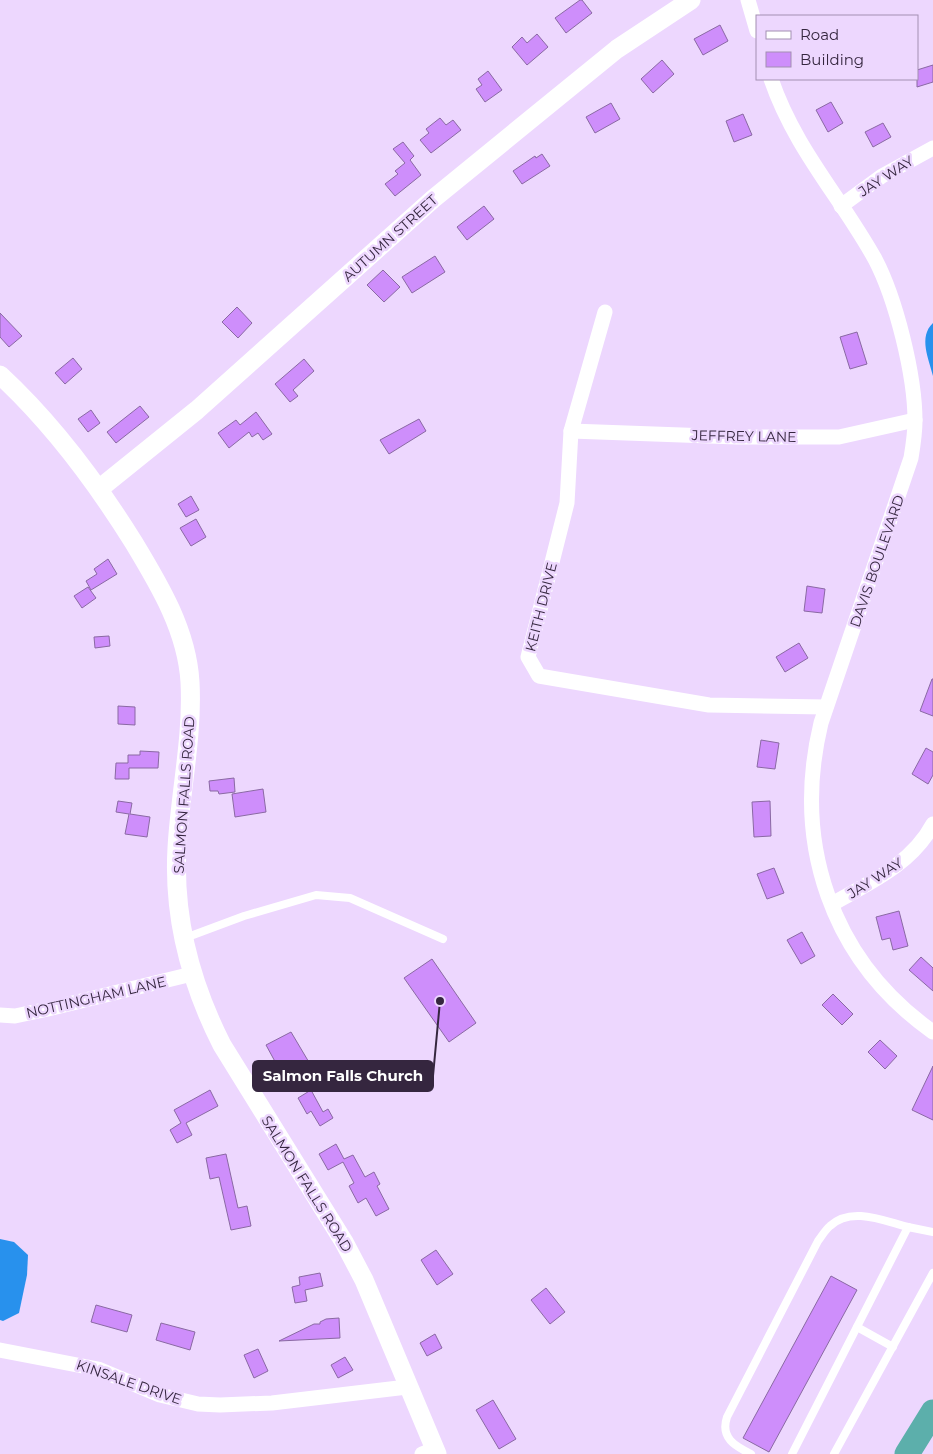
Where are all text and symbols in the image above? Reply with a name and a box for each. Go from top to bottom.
legend [756,15,918,80]
text: Road [800,25,839,44]
text: Building [800,50,864,69]
street label: JAY WAY [854,151,917,201]
street label: AUTUMN STREET [339,191,441,285]
street label: JEFFREY LANE [690,426,797,446]
street label: DAVIS BOULEVARD [846,492,908,630]
street label: KEITH DRIVE [521,561,561,653]
street label: SALMON FALLS ROAD [170,716,198,874]
street label: JAY WAY [843,853,906,903]
street label: NOTTINGHAM LANE [24,972,168,1022]
callout: Salmon Falls Church [253,1061,433,1091]
text: Salmon Falls Church [263,1066,423,1085]
street label: SALMON FALLS ROAD [258,1112,356,1256]
street label: KINSALE DRIVE [74,1356,184,1408]

